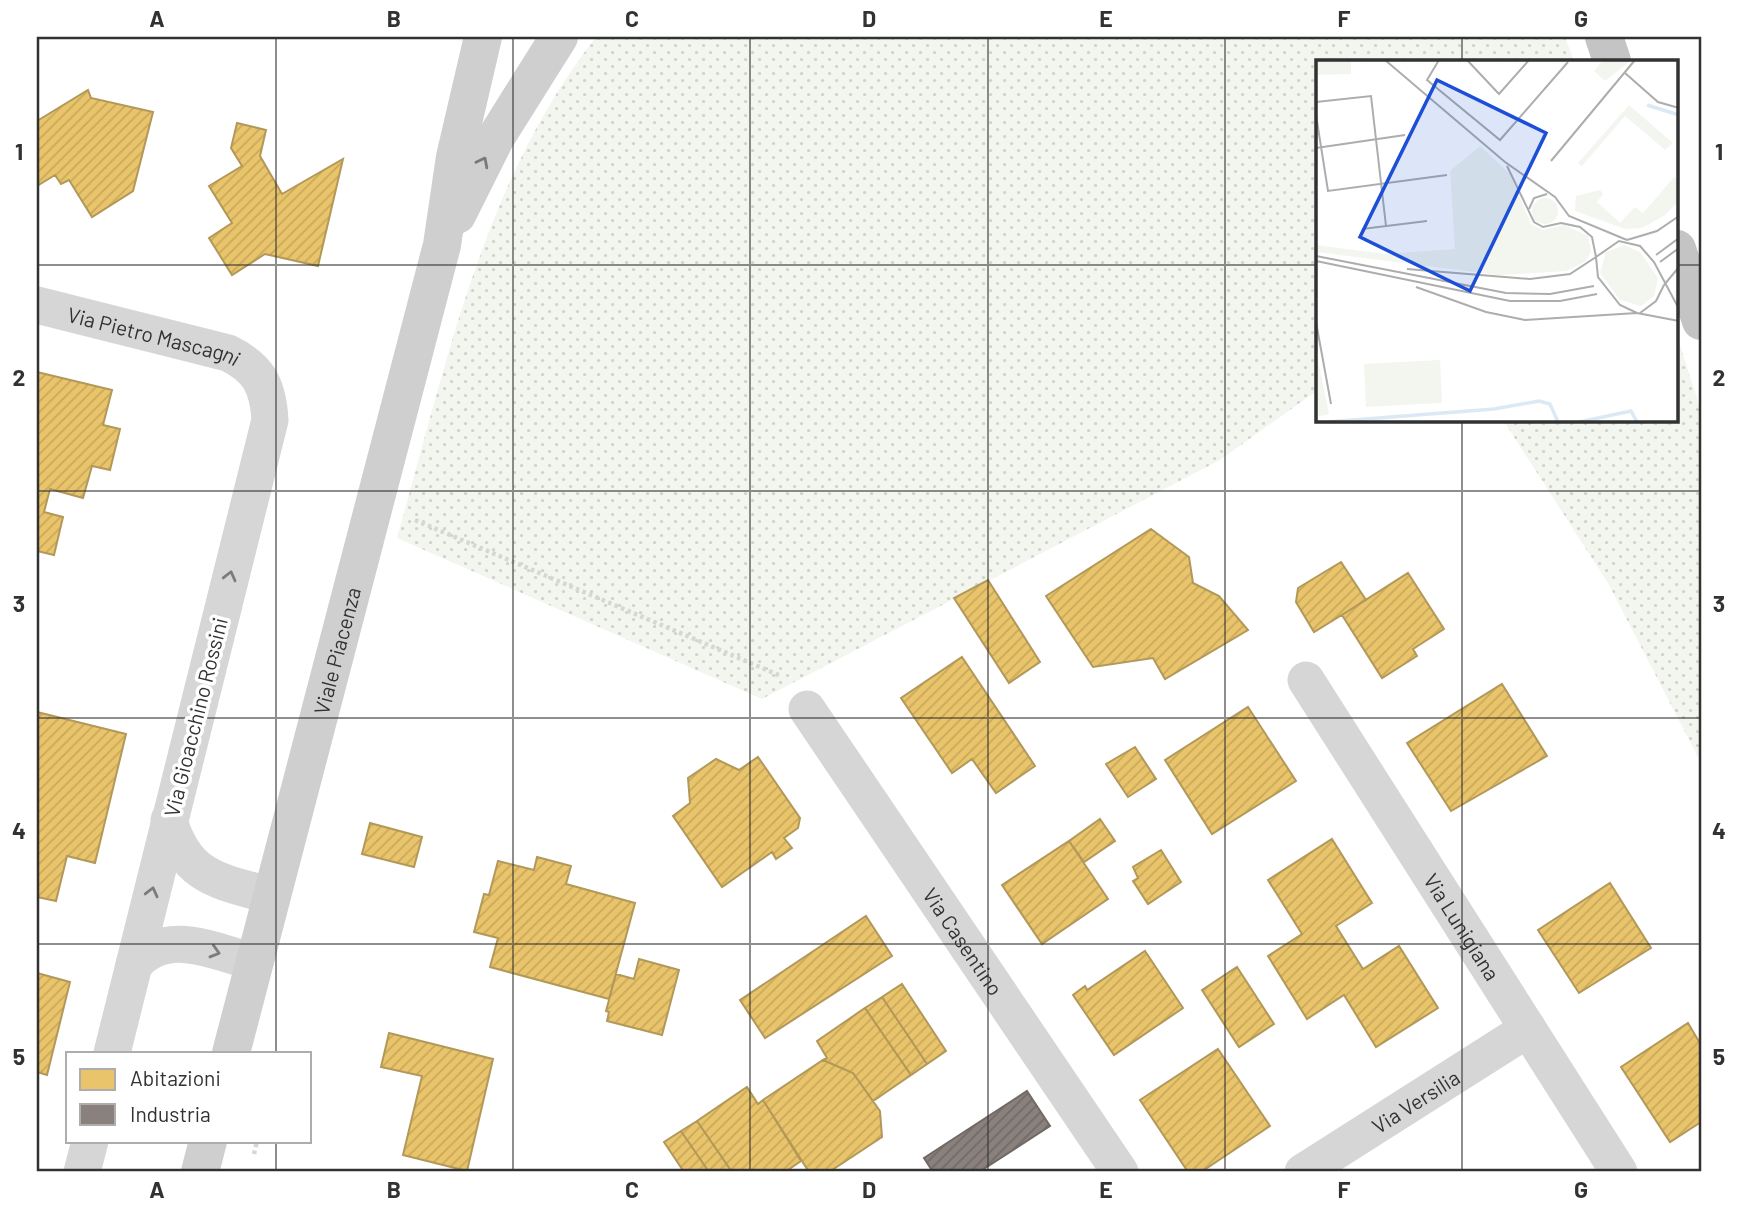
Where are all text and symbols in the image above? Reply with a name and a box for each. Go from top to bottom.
text: A [149,4,165,32]
text: B [387,4,401,32]
text: C [625,4,639,32]
text: D [862,4,876,32]
text: E [1099,4,1113,32]
text: F [1338,4,1351,32]
text: G [1574,4,1588,32]
inset map [1316,60,1678,422]
text: 1 [15,137,23,165]
text: 1 [1715,137,1723,165]
one-way arrow [475,157,489,169]
street label: Via Pietro Mascagni [65,301,246,370]
text: 2 [13,363,25,391]
text: 2 [1713,363,1725,391]
one-way arrow [222,570,236,582]
street label: Viale Piacenza [307,584,365,717]
text: 3 [13,589,25,617]
text: 3 [1713,589,1725,617]
street label: Via Gioacchino Rossini [158,615,232,819]
text: 4 [12,816,26,844]
text: 4 [1712,816,1726,844]
street label: Via Lunigiana [1419,868,1506,985]
street label: Via Casentino [919,882,1009,999]
one-way arrow [144,886,158,898]
one-way arrow [209,943,221,958]
text: 5 [13,1042,25,1070]
text: 5 [1713,1042,1725,1070]
legend [66,1052,312,1142]
street label: Via Versilia [1367,1064,1464,1138]
text: Abitazioni [130,1065,221,1090]
text: Industria [130,1101,211,1126]
text: A [149,1175,165,1203]
text: B [387,1175,401,1203]
text: C [625,1175,639,1203]
text: D [862,1175,876,1203]
text: E [1099,1175,1113,1203]
text: F [1338,1175,1351,1203]
text: G [1574,1175,1588,1203]

